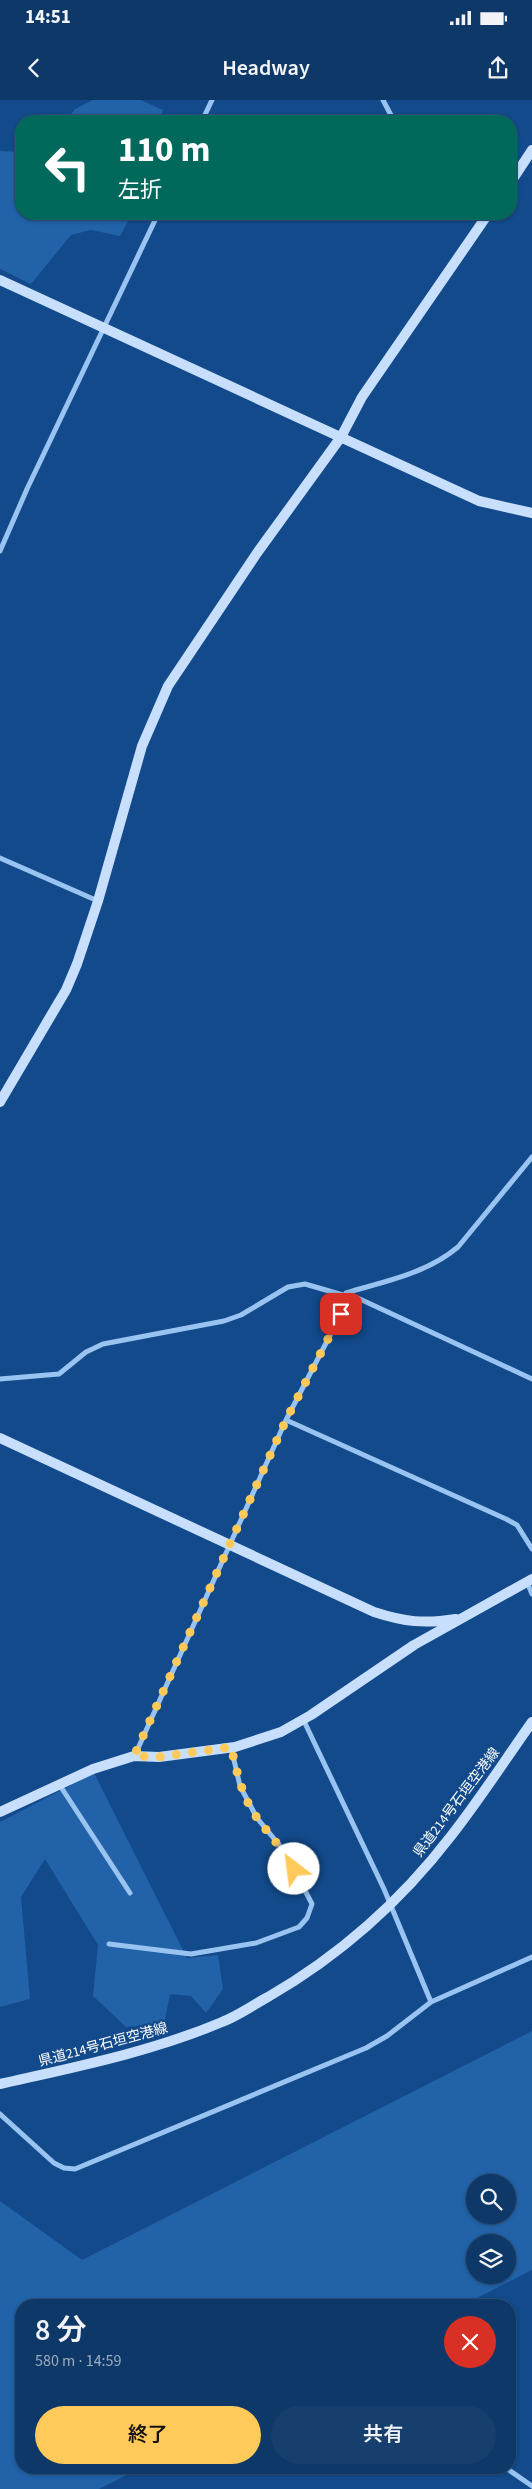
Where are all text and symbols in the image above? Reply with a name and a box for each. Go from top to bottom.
text: 14:51 [25,4,71,31]
text: Headway [222,52,310,84]
icon: back [20,54,48,82]
icon: share [484,54,512,82]
text: 110 m [118,125,210,175]
icon: left [35,135,100,200]
text: 左折 [118,174,162,206]
pin [320,1293,362,1335]
icon: arrive [327,1300,355,1328]
street label: 県道214号石垣空港線 [409,1744,505,1862]
position arrow [267,1842,319,1894]
street label: 県道214号石垣空港線 [36,2018,170,2072]
map controls [466,2174,516,2284]
button: search [466,2174,516,2224]
button: layers [466,2234,516,2284]
text: 8 分 [35,2309,86,2352]
button: close [444,2316,496,2368]
text: 580 m · 14:59 [35,2350,122,2372]
button: 終了 [35,2406,261,2464]
button: 共有 [271,2406,496,2464]

